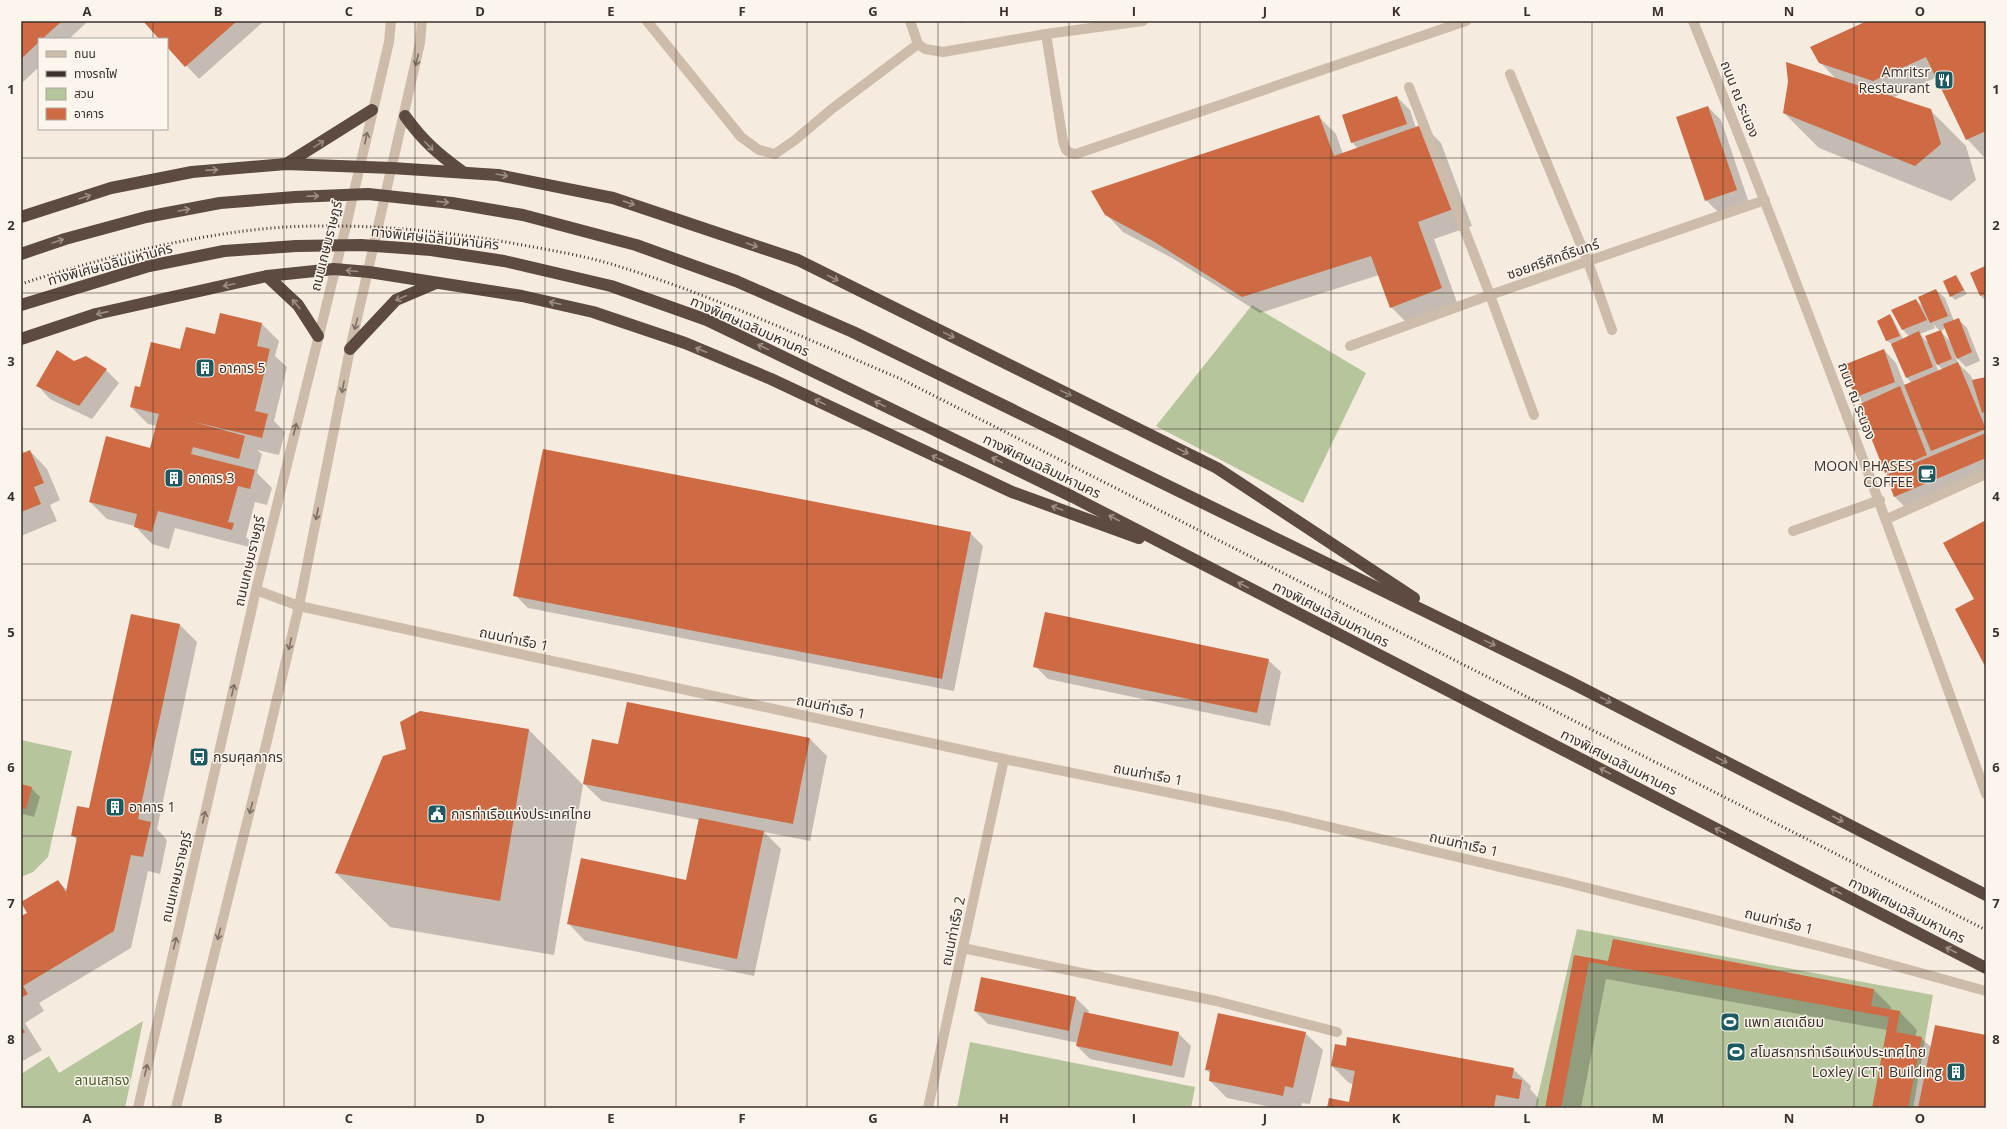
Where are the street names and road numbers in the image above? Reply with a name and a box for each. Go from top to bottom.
street label: ถนน ณ ระนอง [1716,58,1764,140]
street label: ถนนเกษมราษฎร์ [305,198,346,293]
street label: ทางพิเศษเฉลิมมหานคร [370,221,500,254]
street label: ซอยศรีศักดิ์รินทร์ [1504,234,1602,283]
street label: ทางพิเศษเฉลิมมหานคร [45,238,175,289]
street label: ทางพิเศษเฉลิมมหานคร [688,291,813,360]
street label: ถนน ณ ระนอง [1834,359,1881,442]
street label: ทางพิเศษเฉลิมมหานคร [980,429,1104,502]
street label: ถนนเกษมราษฎร์ [229,513,268,608]
street label: ทางพิเศษเฉลิมมหานคร [1270,576,1393,651]
street label: ถนนท่าเรือ 1 [478,622,550,655]
street label: ถนนท่าเรือ 1 [795,690,867,723]
street label: ทางพิเศษเฉลิมมหานคร [1558,724,1681,799]
street label: ถนนท่าเรือ 1 [1112,757,1184,790]
street label: ถนนท่าเรือ 1 [1428,826,1501,861]
street label: ถนนเกษมราษฎร์ [156,829,195,924]
street label: ทางพิเศษเฉลิมมหานคร [1846,872,1969,947]
street label: ถนนท่าเรือ 2 [936,895,969,967]
street label: ถนนท่าเรือ 1 [1743,903,1816,938]

